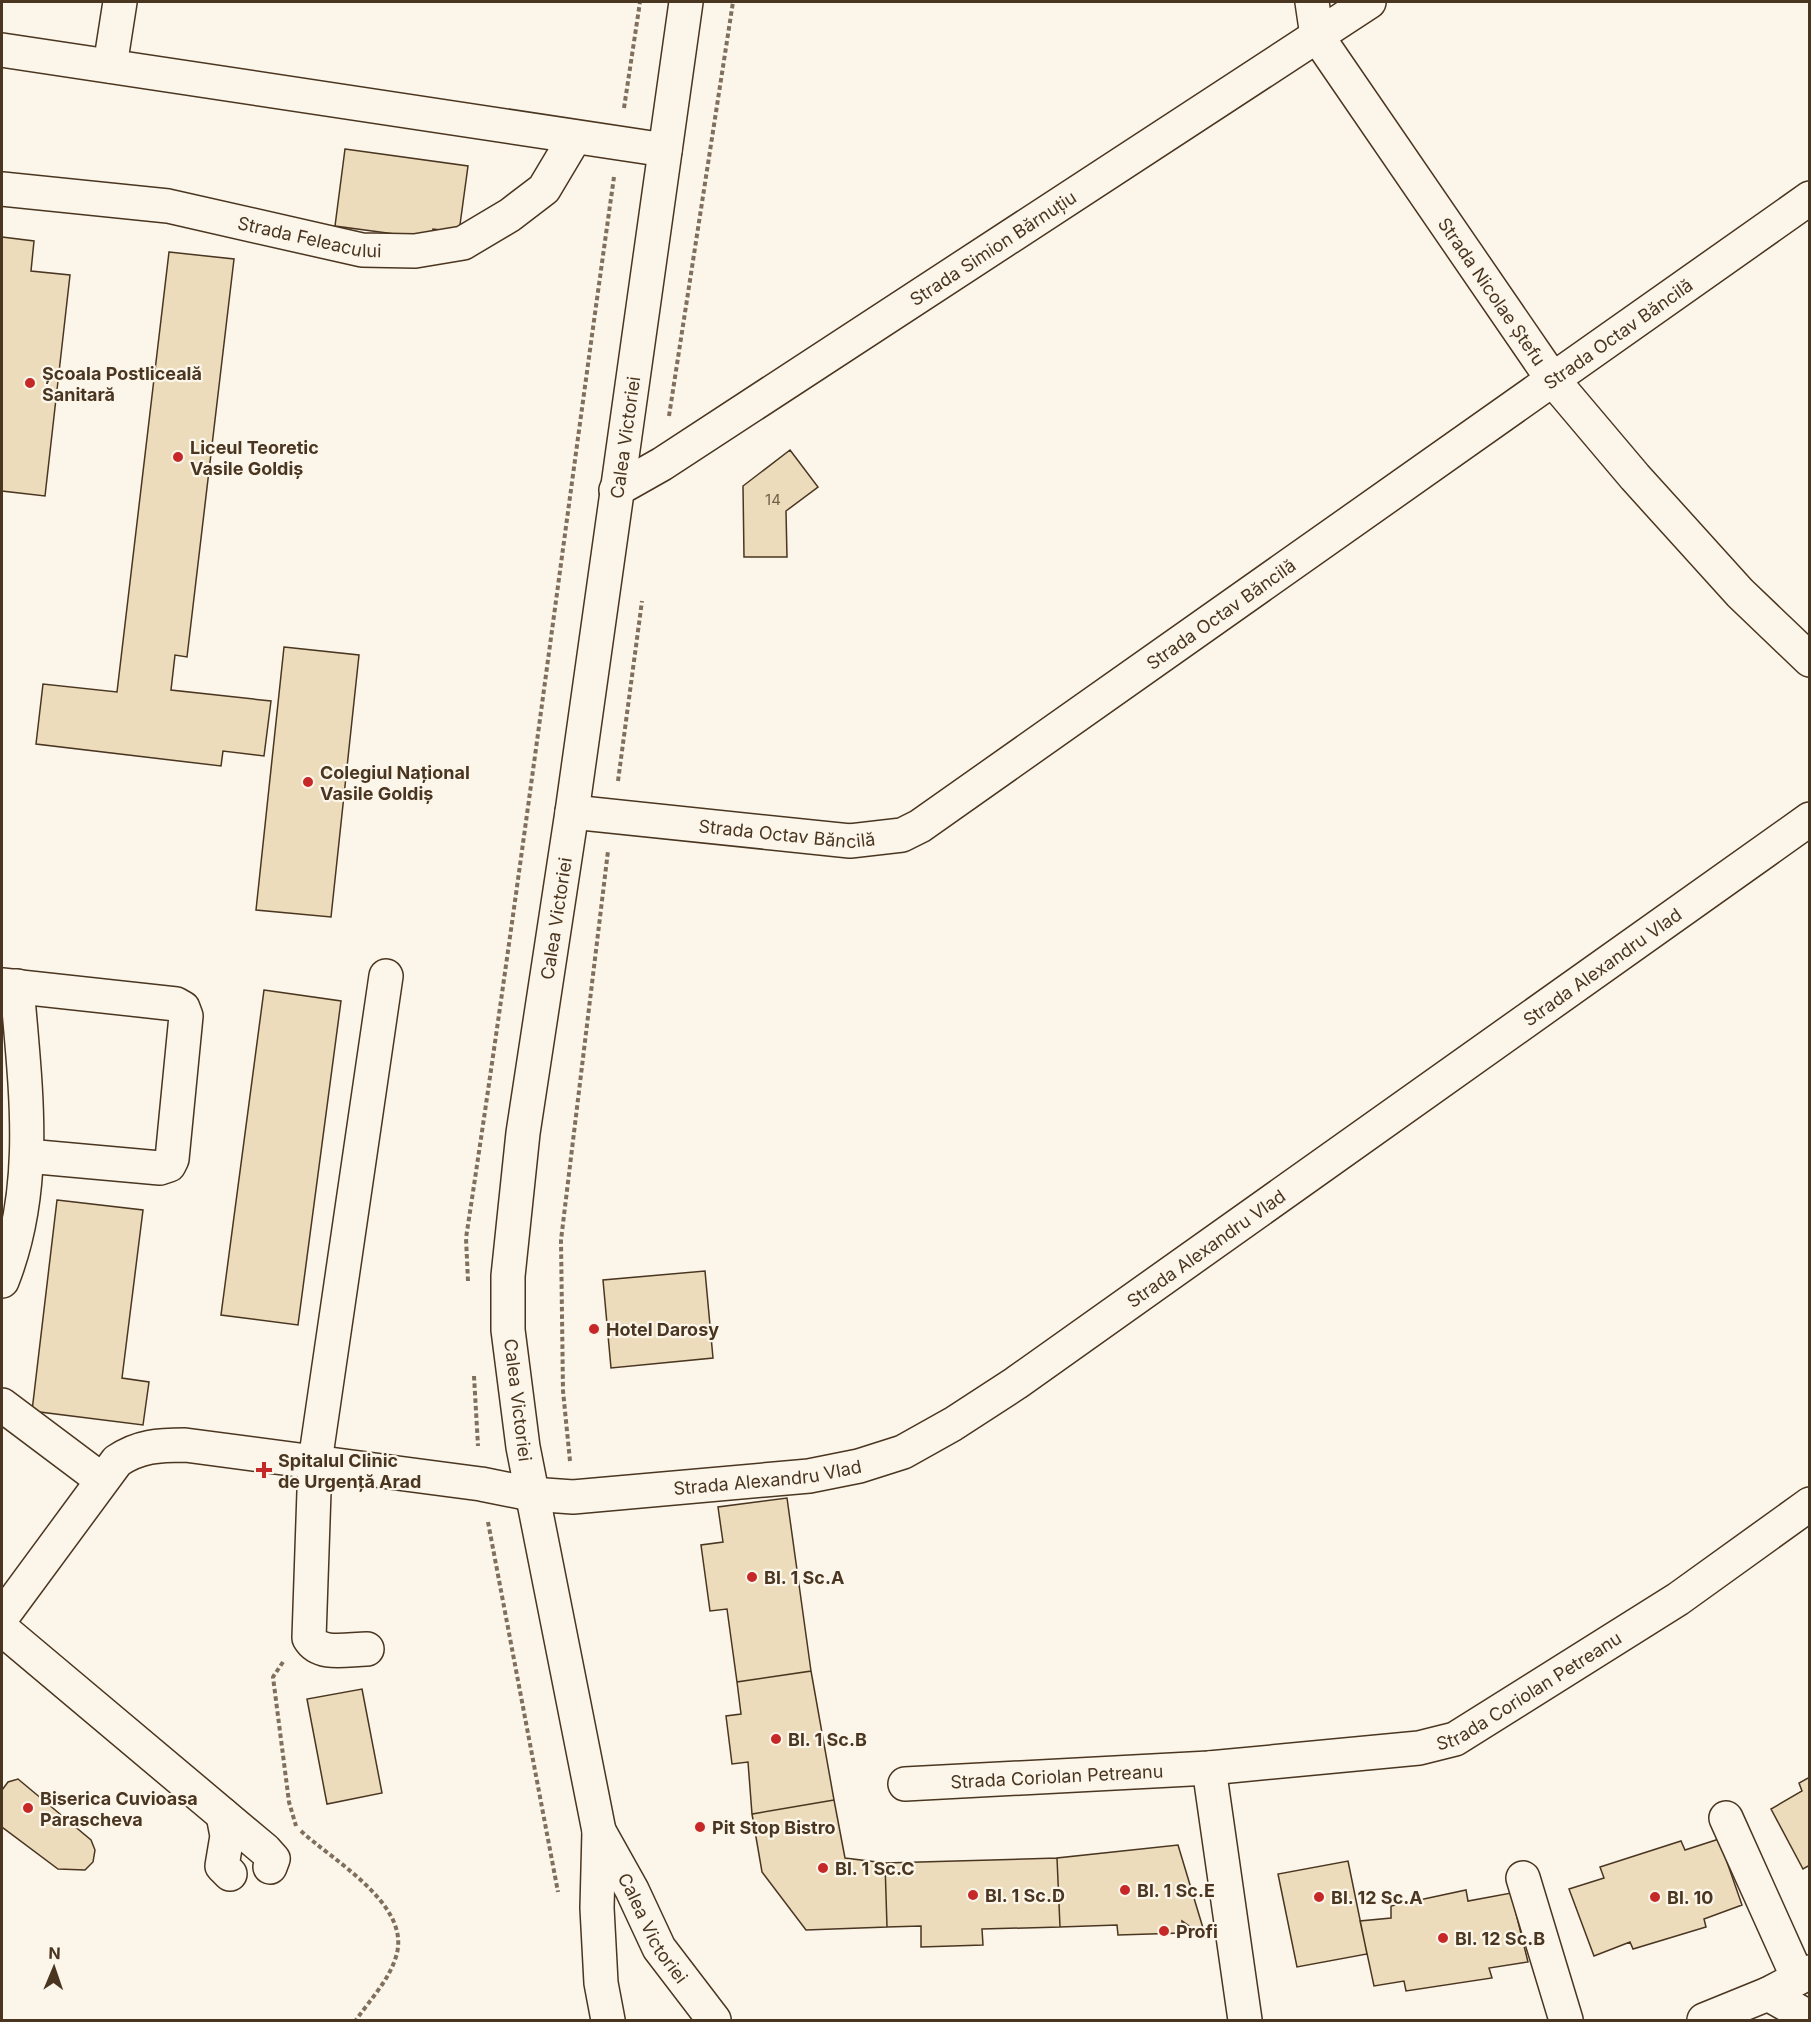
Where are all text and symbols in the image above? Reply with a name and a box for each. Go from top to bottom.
street label: Strada Simion Bărnuțiu [906,186,1080,310]
street label: Strada Feleacului [236,212,382,261]
street label: Strada Nicolae Ștefu [1434,213,1550,369]
street label: Strada Octav Băncilă [1539,274,1696,393]
place label: Școala Postliceală Sanitară [42,363,202,405]
street label: Calea Victoriei [606,375,644,500]
marker: Școala Postliceală Sanitară [23,376,37,390]
place label: Liceul Teoretic Vasile Goldiș [190,437,319,479]
marker: Liceul Teoretic Vasile Goldiș [171,450,185,464]
house number: 14 [765,490,781,509]
street label: Strada Octav Băncilă [1142,554,1299,674]
place label: Colegiul Național Vasile Goldiș [320,762,470,804]
marker: Colegiul Național Vasile Goldiș [301,775,315,789]
street label: Strada Octav Băncilă [698,815,876,852]
street label: Calea Victoriei [536,856,575,981]
street label: Strada Alexandru Vlad [1519,903,1685,1030]
street label: Strada Alexandru Vlad [1123,1185,1289,1312]
place label: Hotel Darosy [606,1319,719,1340]
marker: Hotel Darosy [587,1322,601,1336]
street label: Calea Victoriei [500,1338,536,1462]
place label: Spitalul Clinic de Urgență Arad [278,1450,421,1492]
street label: Strada Alexandru Vlad [672,1455,863,1499]
marker: Spitalul Clinic de Urgență Arad [255,1461,273,1479]
place label: Bl. 1 Sc.A [764,1567,844,1588]
marker: Bl. 1 Sc.A [745,1570,759,1584]
street label: Strada Coriolan Petreanu [1434,1627,1625,1754]
place label: Bl. 1 Sc.B [788,1729,867,1750]
marker: Bl. 1 Sc.B [769,1732,783,1746]
street label: Strada Coriolan Petreanu [950,1760,1164,1792]
place label: Biserica Cuvioasa Parascheva [40,1788,198,1830]
marker: Biserica Cuvioasa Parascheva [21,1801,35,1815]
place label: Pit Stop Bistro [712,1817,836,1838]
marker: Pit Stop Bistro [693,1820,707,1834]
place label: Bl. 1 Sc.C [835,1858,914,1879]
marker: Bl. 1 Sc.C [816,1861,830,1875]
street label: Calea Victoriei [614,1869,692,1987]
place label: Bl. 1 Sc.E [1137,1880,1215,1901]
marker: Bl. 1 Sc.E [1118,1883,1132,1897]
place label: Bl. 1 Sc.D [985,1885,1065,1906]
place label: Bl. 12 Sc.A [1331,1887,1423,1908]
place label: Bl. 10 [1667,1887,1713,1908]
marker: Bl. 1 Sc.D [966,1888,980,1902]
marker: Bl. 12 Sc.A [1312,1890,1326,1904]
marker: Bl. 10 [1648,1890,1662,1904]
place label: Profi [1176,1921,1218,1942]
marker: Profi [1157,1924,1171,1938]
place label: Bl. 12 Sc.B [1455,1928,1545,1949]
marker: Bl. 12 Sc.B [1436,1931,1450,1945]
north arrow [24,1938,84,1998]
text: N [48,1943,61,1963]

